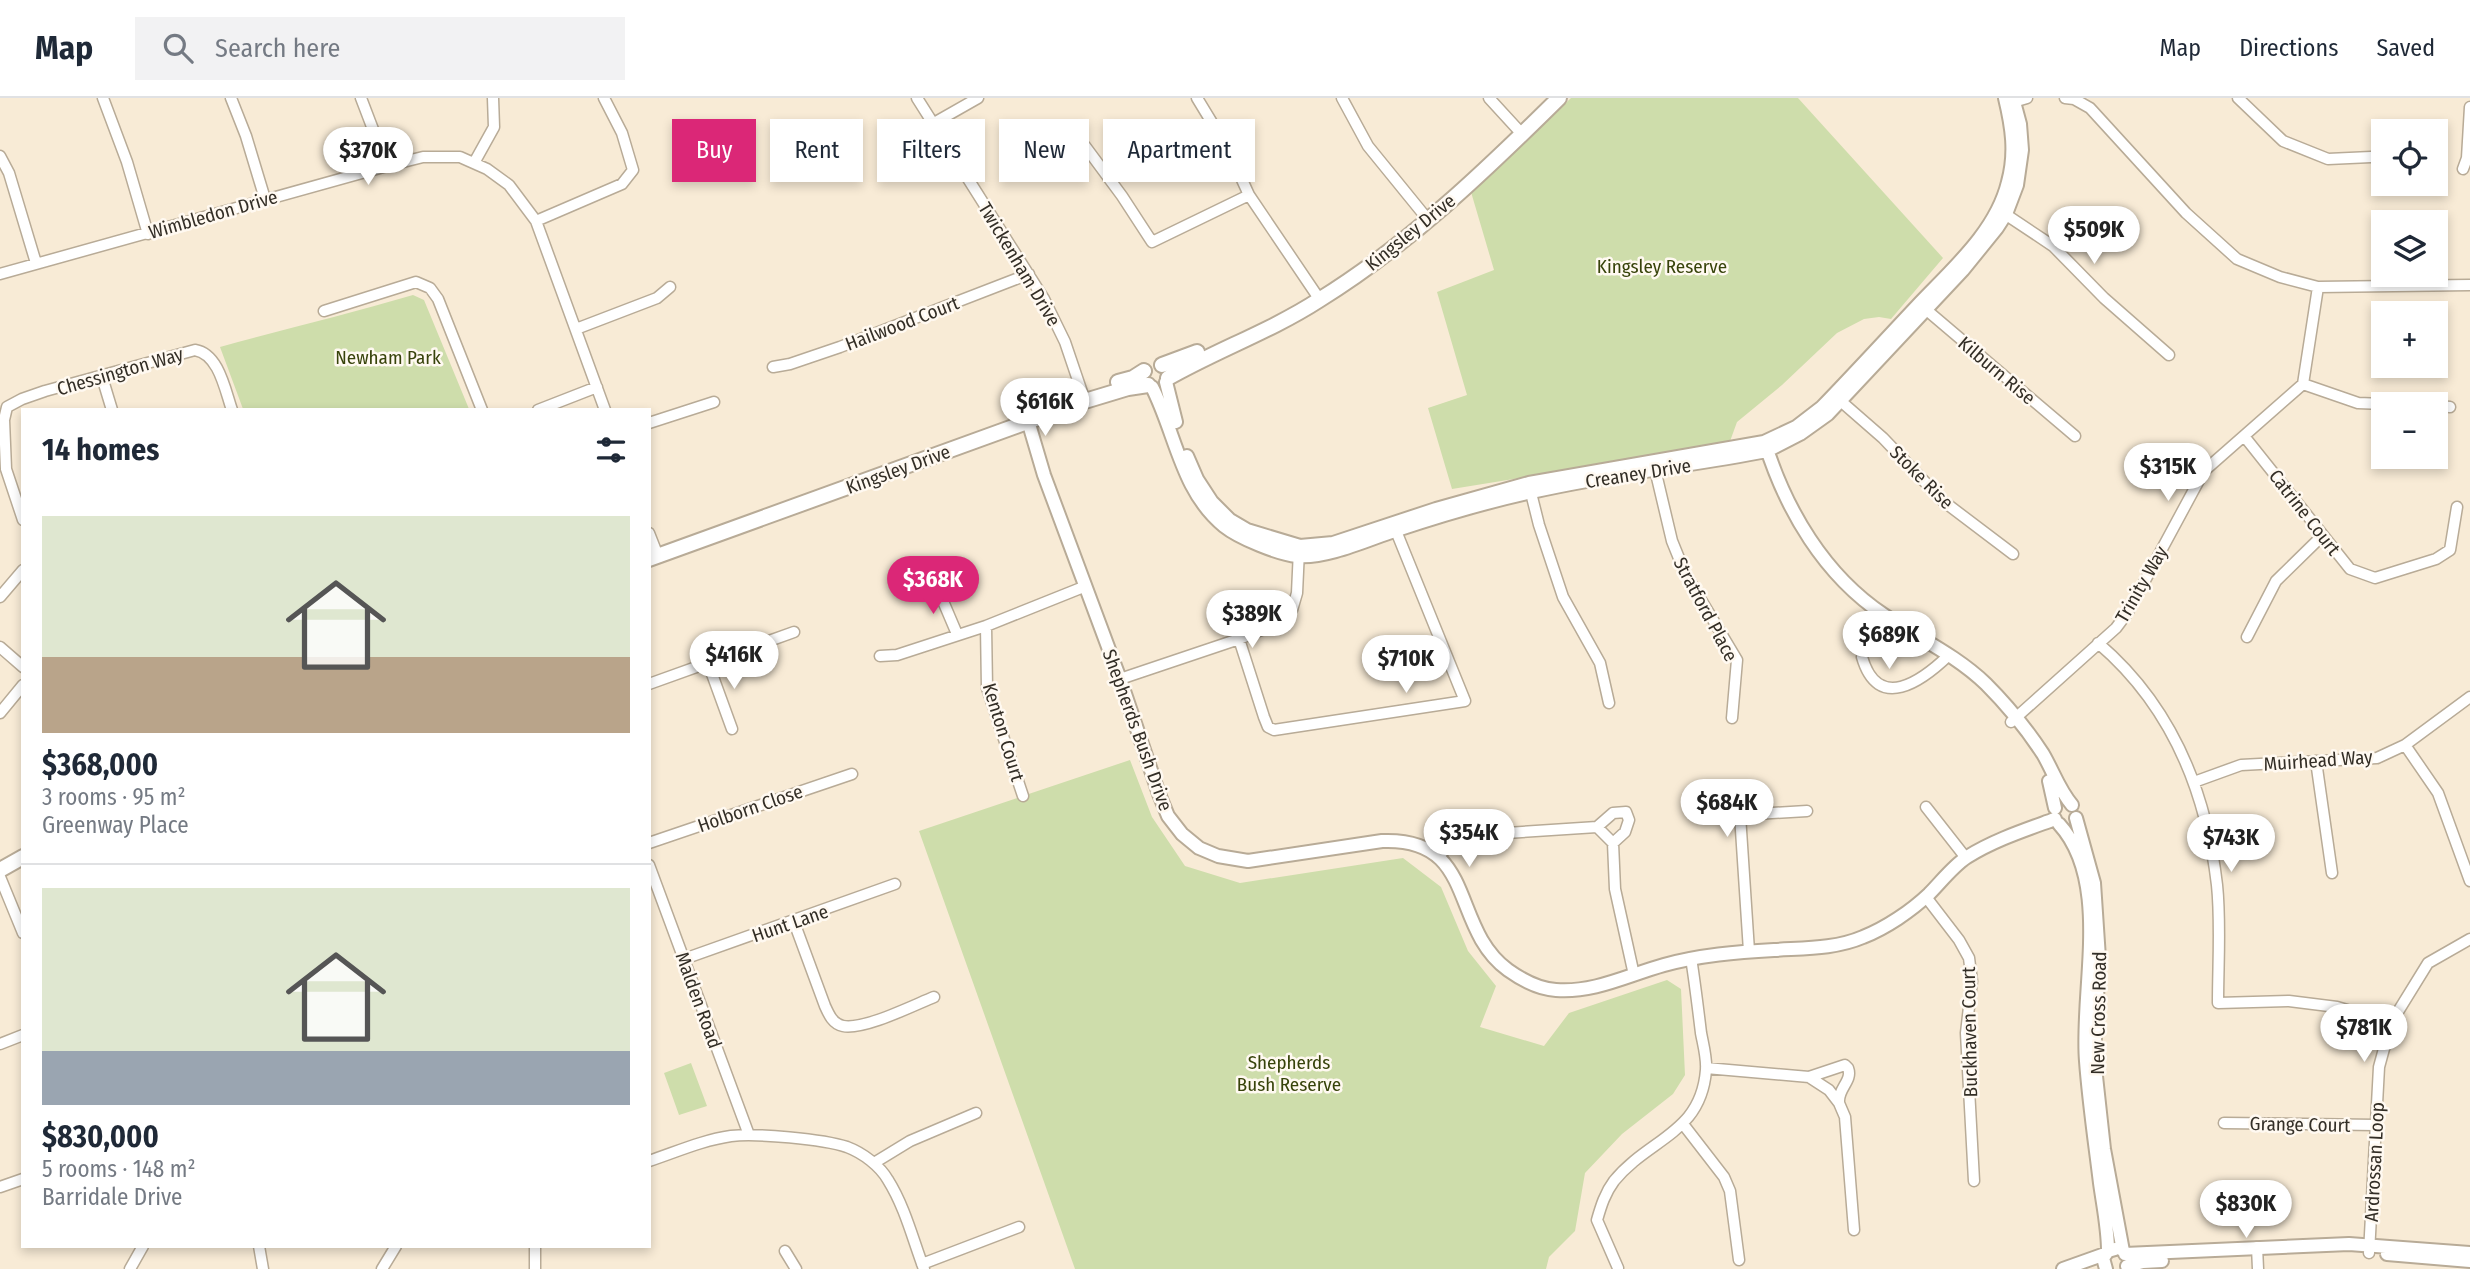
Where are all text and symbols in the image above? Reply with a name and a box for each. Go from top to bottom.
search box [135,17,625,80]
text: Map [35,28,93,68]
icon: search [159,29,197,67]
text: Search here [215,33,340,64]
text: Map [2160,34,2201,62]
text: Directions [2239,34,2338,62]
text: Saved [2376,34,2435,62]
chip: Buy [672,119,756,182]
chip: Rent [770,119,863,182]
chip: Filters [877,119,985,182]
chip: New [999,119,1089,182]
chip: Apartment [1103,119,1255,182]
map controls [2371,119,2448,469]
button: locate [2371,119,2448,196]
pin: $370K [319,127,417,187]
text: $370K [339,136,397,164]
street label: Wimbledon Drive [146,185,280,244]
street label: Kingsley Drive [1361,189,1460,276]
street label: Twickenham Drive [974,198,1066,330]
pin: $509K [2045,206,2143,266]
button: layers [2371,210,2448,287]
text: $509K [2064,215,2124,243]
park label: Kingsley Reserve [1597,255,1727,278]
street label: Hailwood Court [842,291,963,356]
button: + [2371,301,2448,378]
street label: Kilburn Rise [1953,331,2040,409]
street label: Chessington Way [54,342,186,400]
park label: Newham Park [335,346,441,369]
pin: $616K [996,378,1094,438]
text: $616K [1016,387,1074,415]
button: − [2371,392,2448,469]
icon: filters [592,431,630,469]
text: 14 homes [42,432,159,468]
street label: Kingsley Drive [843,440,953,499]
street label: Stoke Rise [1885,441,1958,514]
pin: $315K [2119,444,2217,503]
text: $315K [2140,452,2196,480]
street label: Creaney Drive [1584,454,1692,493]
street label: Catrine Court [2264,465,2346,560]
street label: Trinity Way [2110,541,2173,627]
street label: Stratford Place [1668,553,1743,665]
pin: $368K [884,556,982,616]
icon: home [273,562,399,688]
text: $368K [903,565,963,593]
pin: $389K [1203,590,1301,650]
text: $389K [1222,599,1282,627]
pin: $689K [1840,612,1938,671]
text: $689K [1859,620,1919,648]
pin: $416K [685,632,783,691]
pin: $710K [1357,636,1455,695]
text: $416K [706,640,762,668]
text: $710K [1378,644,1434,672]
street label: Shepherds Bush Drive [1098,646,1177,814]
street label: Kenton Court [978,680,1030,785]
street label: Muirhead Way [2263,745,2374,776]
text: $368,000 [42,747,158,783]
street label: Holborn Close [695,780,806,837]
pin: $684K [1678,780,1776,839]
text: 3 rooms · 95 m² [42,783,186,811]
text: $684K [1697,788,1757,816]
pin: $354K [1420,810,1518,869]
text: Greenway Place [42,811,189,839]
pin: $743K [2182,814,2280,874]
text: $354K [1440,818,1498,846]
text: $743K [2203,823,2259,851]
street label: Hunt Lane [749,900,831,947]
icon: home [273,934,399,1060]
street label: Malden Road [670,949,727,1052]
street label: New Cross Road [2086,951,2111,1075]
street label: Buckhaven Court [1957,966,1982,1098]
pin: $781K [2315,1004,2413,1064]
text: $781K [2336,1013,2392,1041]
park label: Shepherds Bush Reserve [1237,1051,1341,1096]
street label: Ardrossan Loop [2360,1101,2389,1223]
street label: Grange Court [2249,1112,2351,1137]
text: $830,000 [42,1119,159,1155]
text: 5 rooms · 148 m² [42,1155,196,1183]
pin: $830K [2197,1180,2295,1240]
text: Barridale Drive [42,1183,182,1211]
text: $830K [2216,1189,2276,1217]

